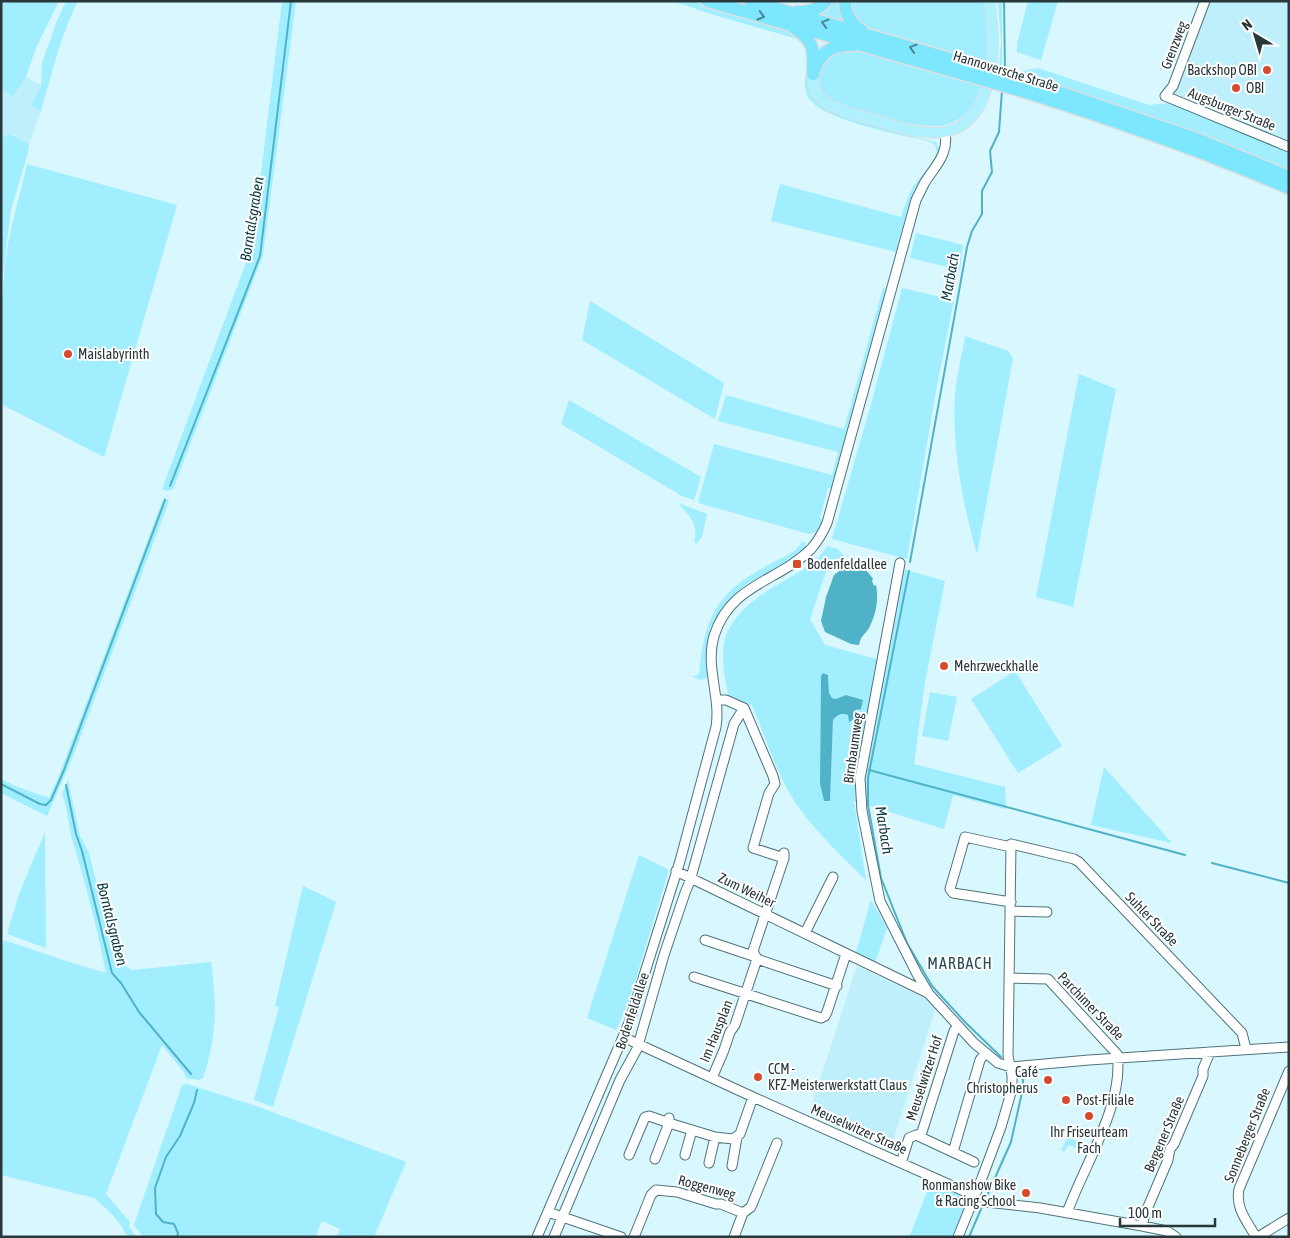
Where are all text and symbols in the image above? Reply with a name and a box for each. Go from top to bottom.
one-way arrow [757,10,766,21]
north arrow [1230,10,1280,60]
text: N [1239,16,1255,34]
one-way arrow [821,18,830,28]
street label: Grenzweg [1158,19,1190,71]
one-way arrow [910,44,918,54]
street label: Hannoversche Straße [951,47,1061,95]
place label: Backshop OBI [1187,62,1257,78]
marker: Backshop OBI [1261,64,1273,76]
place label: OBI [1246,80,1264,96]
marker: OBI [1230,82,1242,94]
street label: Augsburger Straße [1186,84,1278,134]
water label: Borntalsgraben [236,175,267,262]
water label: Marbach [937,252,962,302]
place label: Maislabyrinth [78,346,150,362]
marker: Maislabyrinth [62,348,74,360]
place label: Bodenfeldallee [807,556,887,572]
marker: Bodenfeldallee [791,558,803,570]
place label: Mehrzweckhalle [954,658,1038,674]
marker: Mehrzweckhalle [938,660,950,672]
street label: Birnbaumweg [840,712,866,784]
water label: Marbach [872,805,897,855]
street label: Zum Weiher [716,869,779,911]
water label: Borntalsgraben [94,880,131,967]
street label: Suhler Straße [1122,889,1182,949]
district label: MARBACH [927,954,993,972]
street label: Parchimer Straße [1055,969,1127,1043]
street label: Bodenfeldallee [612,971,652,1051]
street label: Im Hausplan [696,998,736,1064]
street label: Meuselwitzer Hof [903,1033,945,1123]
place label: CCM - KFZ-Meisterwerkstatt Claus [768,1061,907,1093]
place label: Café Christopherus [967,1064,1038,1096]
marker: CCM - KFZ-Meisterwerkstatt Claus [752,1071,764,1083]
marker: Café Christopherus [1042,1074,1054,1086]
street label: Sonneberger Straße [1221,1085,1273,1185]
place label: Post-Filiale [1076,1092,1134,1108]
marker: Post-Filiale [1060,1094,1072,1106]
street label: Bergener Straße [1141,1094,1187,1174]
street label: Meuselwitzer Straße [808,1101,910,1157]
marker: Ihr Friseurteam Fach [1083,1110,1095,1122]
place label: Ihr Friseurteam Fach [1050,1124,1128,1156]
street label: Roggenweg [677,1172,737,1202]
place label: Ronmanshow Bike & Racing School [922,1177,1016,1209]
marker: Ronmanshow Bike & Racing School [1020,1187,1032,1199]
scale bar [1120,1196,1215,1228]
text: 100 m [1128,1204,1162,1221]

